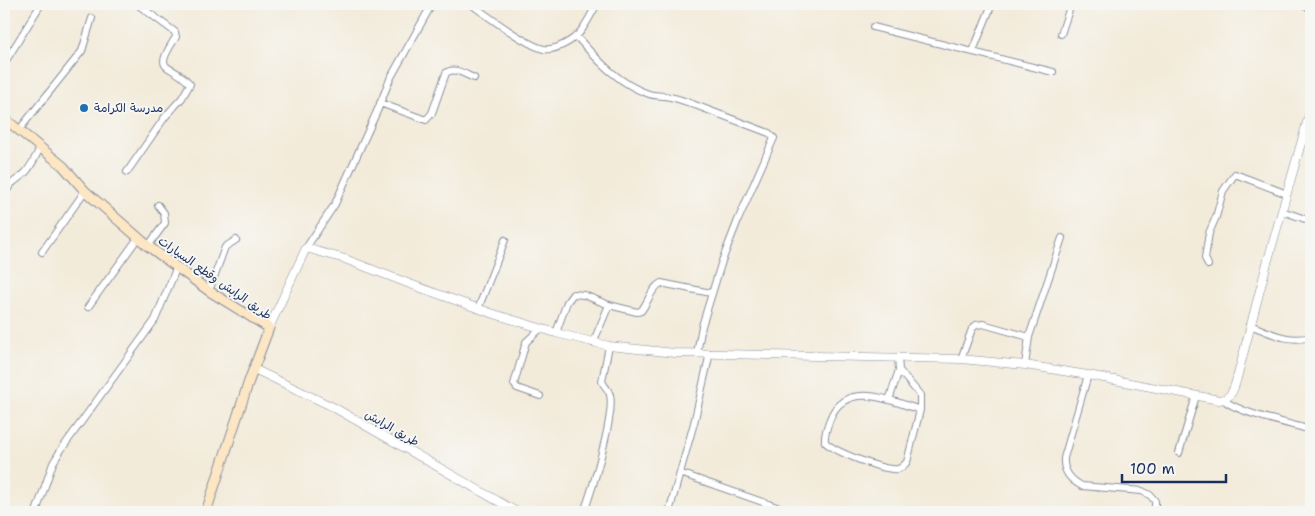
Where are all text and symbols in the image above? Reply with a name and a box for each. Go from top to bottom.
place label: مدرسة الكرامة [94,100,163,116]
marker: مدرسة الكرامة [78,102,90,114]
street label: طريق الرابش وقطع السيارات [155,233,275,324]
street label: طريق الرابش [362,406,422,450]
scale bar [1122,451,1226,483]
text: 100 m [1130,459,1175,479]

